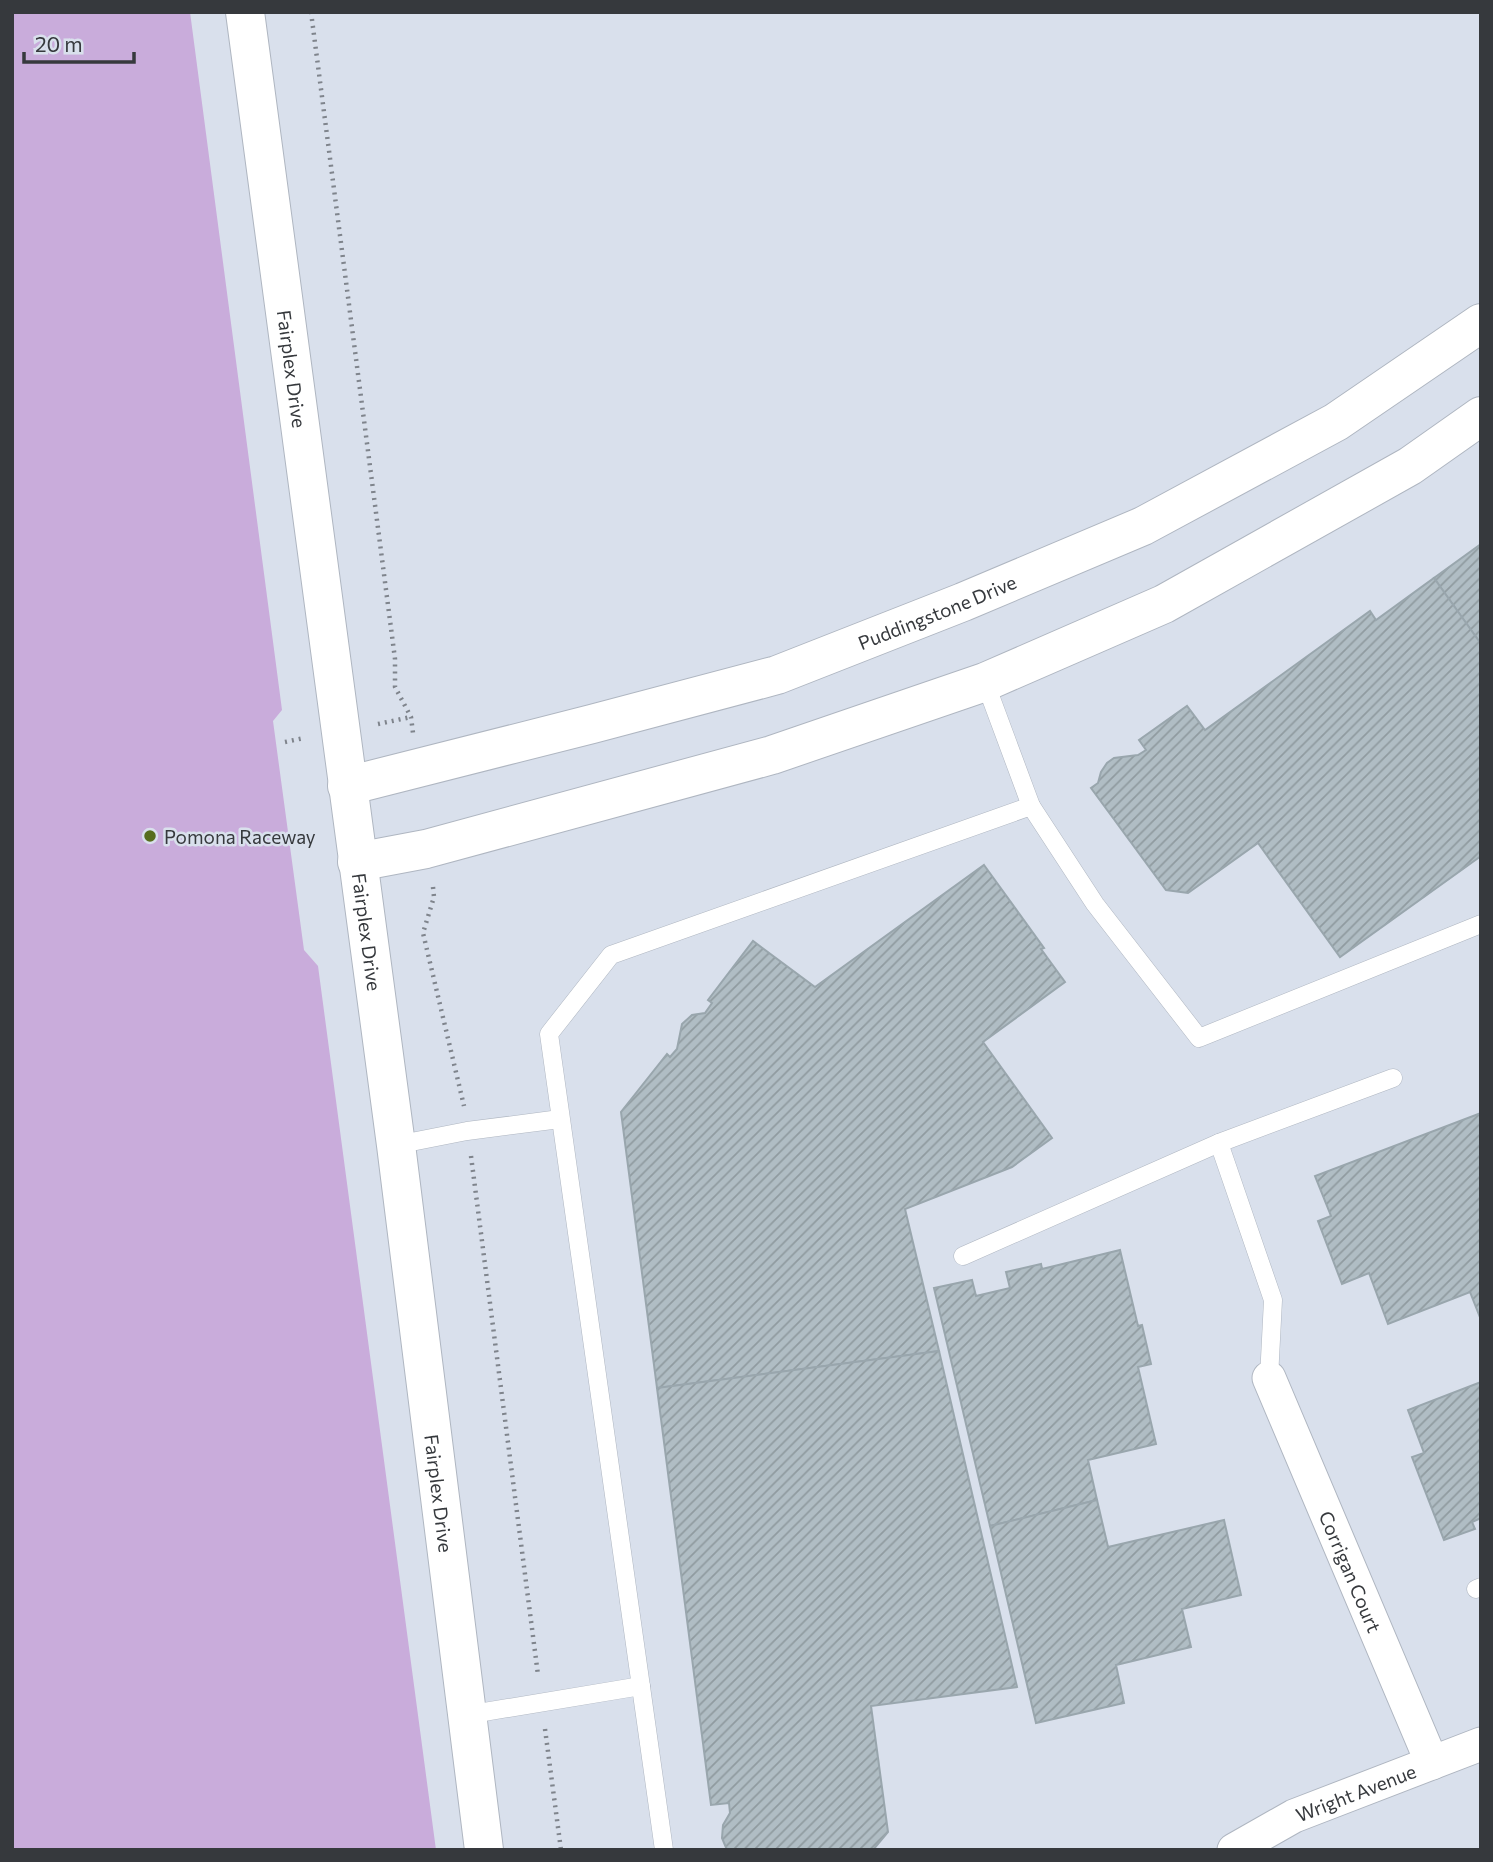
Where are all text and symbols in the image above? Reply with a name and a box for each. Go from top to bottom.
scale bar [24,21,135,65]
text: 20 m [35,31,83,56]
street label: Fairplex Drive [273,308,312,429]
street label: Puddingstone Drive [854,569,1019,654]
place label: Pomona Raceway [164,825,316,848]
marker: Pomona Raceway [142,828,158,844]
street label: Fairplex Drive [348,871,387,992]
street label: Fairplex Drive [421,1433,458,1554]
street label: Corrigan Court [1315,1507,1387,1636]
street label: Wright Avenue [1292,1759,1419,1826]

